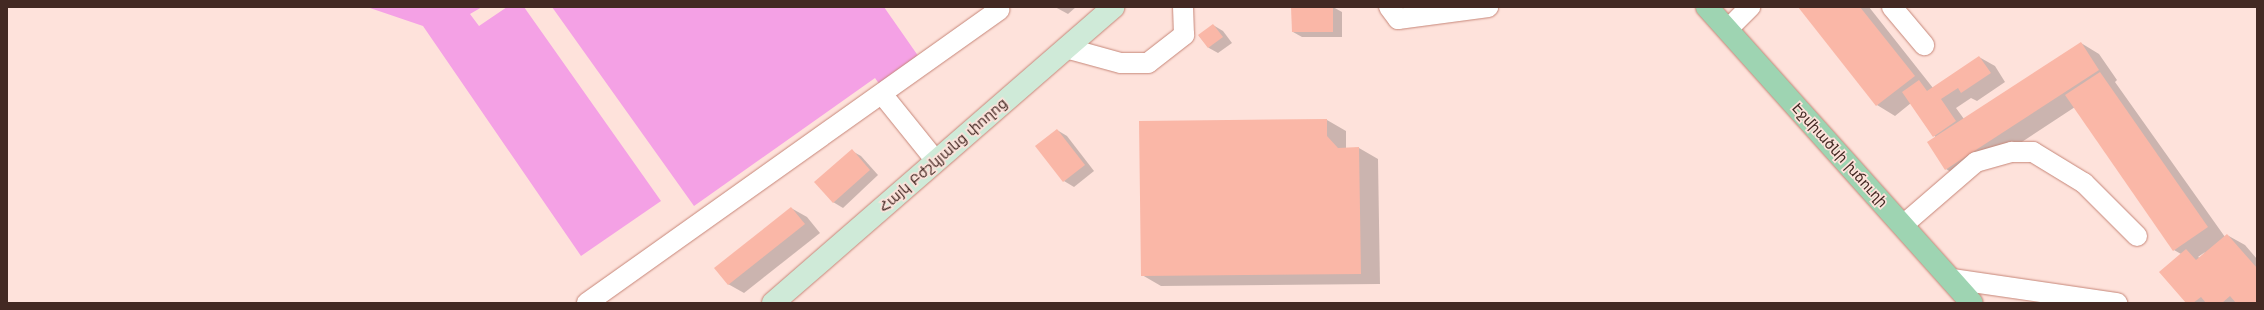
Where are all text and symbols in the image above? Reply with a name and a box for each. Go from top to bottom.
street label: Հայկ Բժշկյանց փողոց [875,95,1011,215]
street label: Էջմիածնի խճուղի [1789,99,1891,211]

